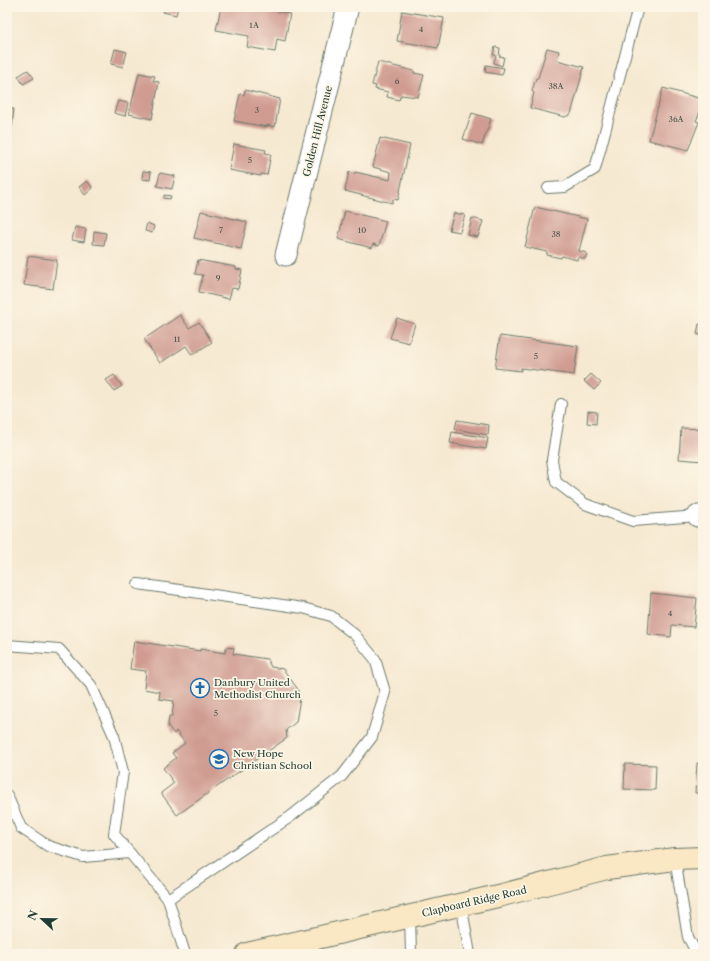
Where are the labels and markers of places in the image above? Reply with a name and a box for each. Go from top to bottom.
place label: Danbury United Methodist Church [214,676,301,701]
church icon: Danbury United Methodist Church [189,677,211,699]
place label: New Hope Christian School [233,747,312,772]
school or university icon: New Hope Christian School [208,748,230,770]

